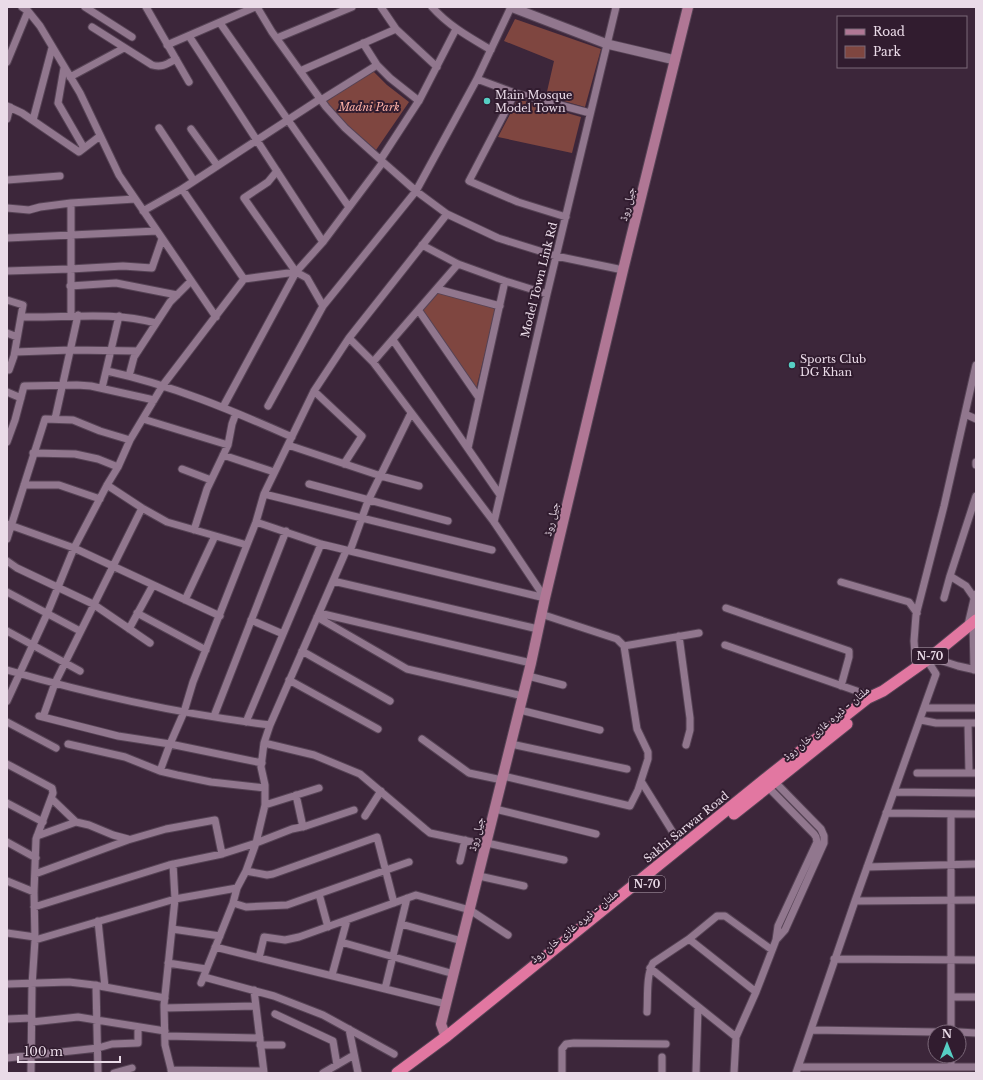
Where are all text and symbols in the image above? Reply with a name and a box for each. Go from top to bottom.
legend [837,16,967,68]
text: Road [873,24,905,39]
text: Park [873,44,901,59]
place label: Main Mosque Model Town [495,88,572,115]
marker: Main Mosque Model Town [482,96,492,106]
park label: Madni Park [337,100,400,114]
street label: جیل روڈ [616,186,638,222]
street label: Model Town Link Rd [518,220,560,339]
place label: Sports Club DG Khan [800,352,866,379]
marker: Sports Club DG Khan [787,360,797,370]
street label: جیل روڈ [540,501,562,537]
road number: N-70 [912,648,948,664]
street label: ملتان - ڈیرہ غازی خان روڈ [780,683,872,763]
street label: Sakhi Sarwar Road [641,788,732,866]
street label: جیل روڈ [465,816,487,852]
road number: N-70 [629,876,665,892]
street label: ملتان - ڈیرہ غازی خان روڈ [527,886,621,966]
north arrow [927,1024,967,1064]
text: N [942,1027,953,1041]
scale bar [18,1038,120,1064]
text: 100 m [24,1044,63,1059]

